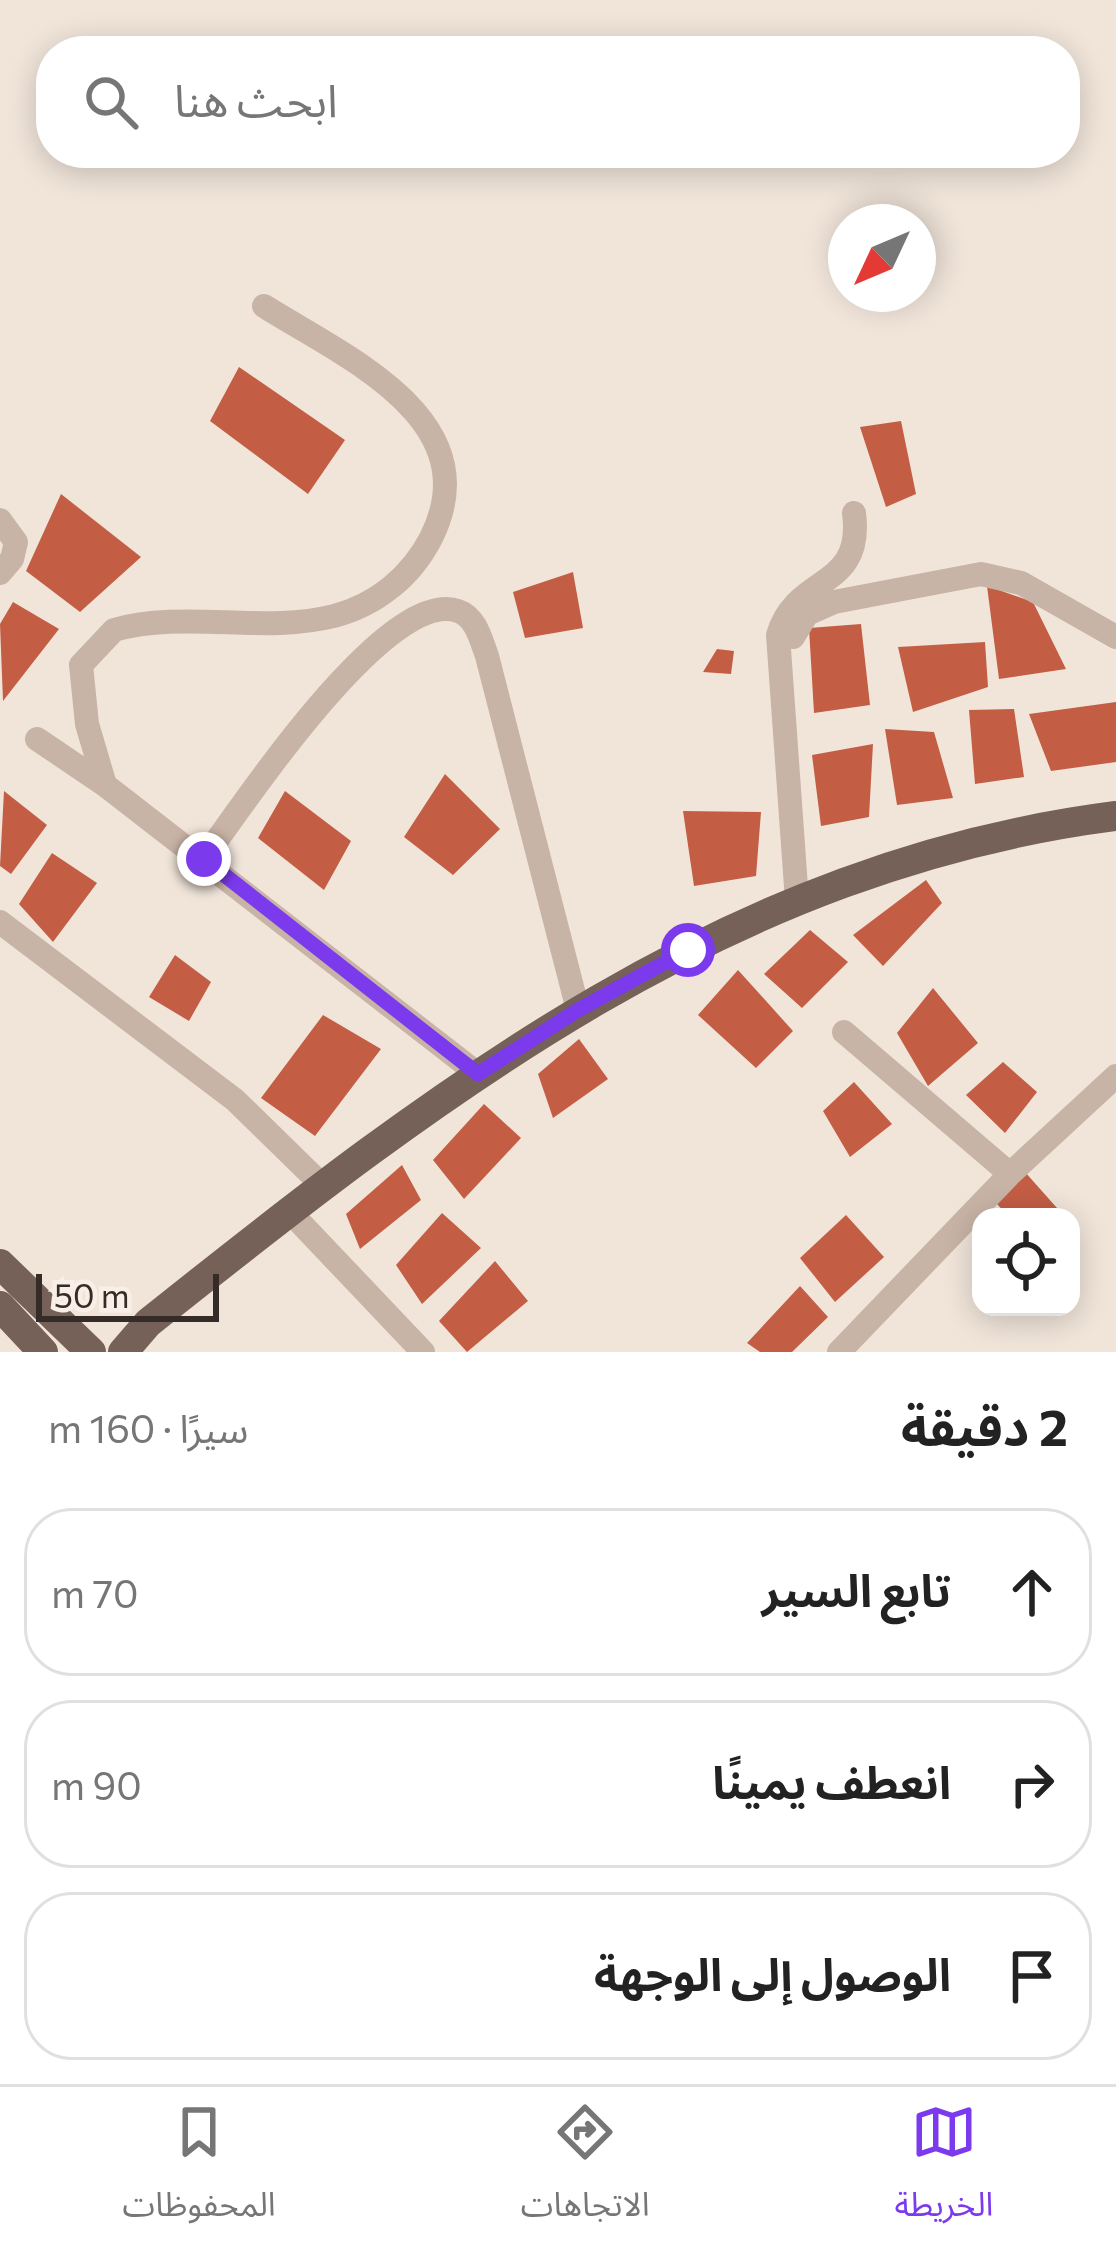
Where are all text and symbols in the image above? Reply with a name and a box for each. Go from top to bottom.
search box [36,36,1080,168]
icon: search [78,69,144,135]
text: ابحث هنا [174,71,338,126]
north arrow [828,204,936,312]
route end [177,832,231,886]
route start [661,923,715,977]
map controls [972,1208,1080,1316]
button: locate [972,1208,1080,1316]
scale bar [36,1268,219,1321]
text: 50 m [54,1274,130,1315]
text: 2 دقيقة [901,1394,1068,1457]
text: سيرًا · 160 m [48,1403,248,1451]
icon: ahead [999,1559,1065,1625]
text: تابع السير [762,1561,951,1616]
text: 70 m [51,1568,138,1616]
icon: right [999,1751,1065,1817]
text: انعطف يمينًا [712,1753,951,1808]
text: 90 m [51,1760,142,1808]
icon: arrive [999,1943,1065,2009]
text: الوصول إلى الوجهة [594,1945,951,2000]
tab: المحفوظات [123,2099,276,2240]
tab: الاتجاهات [521,2099,650,2240]
tab: الخريطة [895,2099,993,2240]

